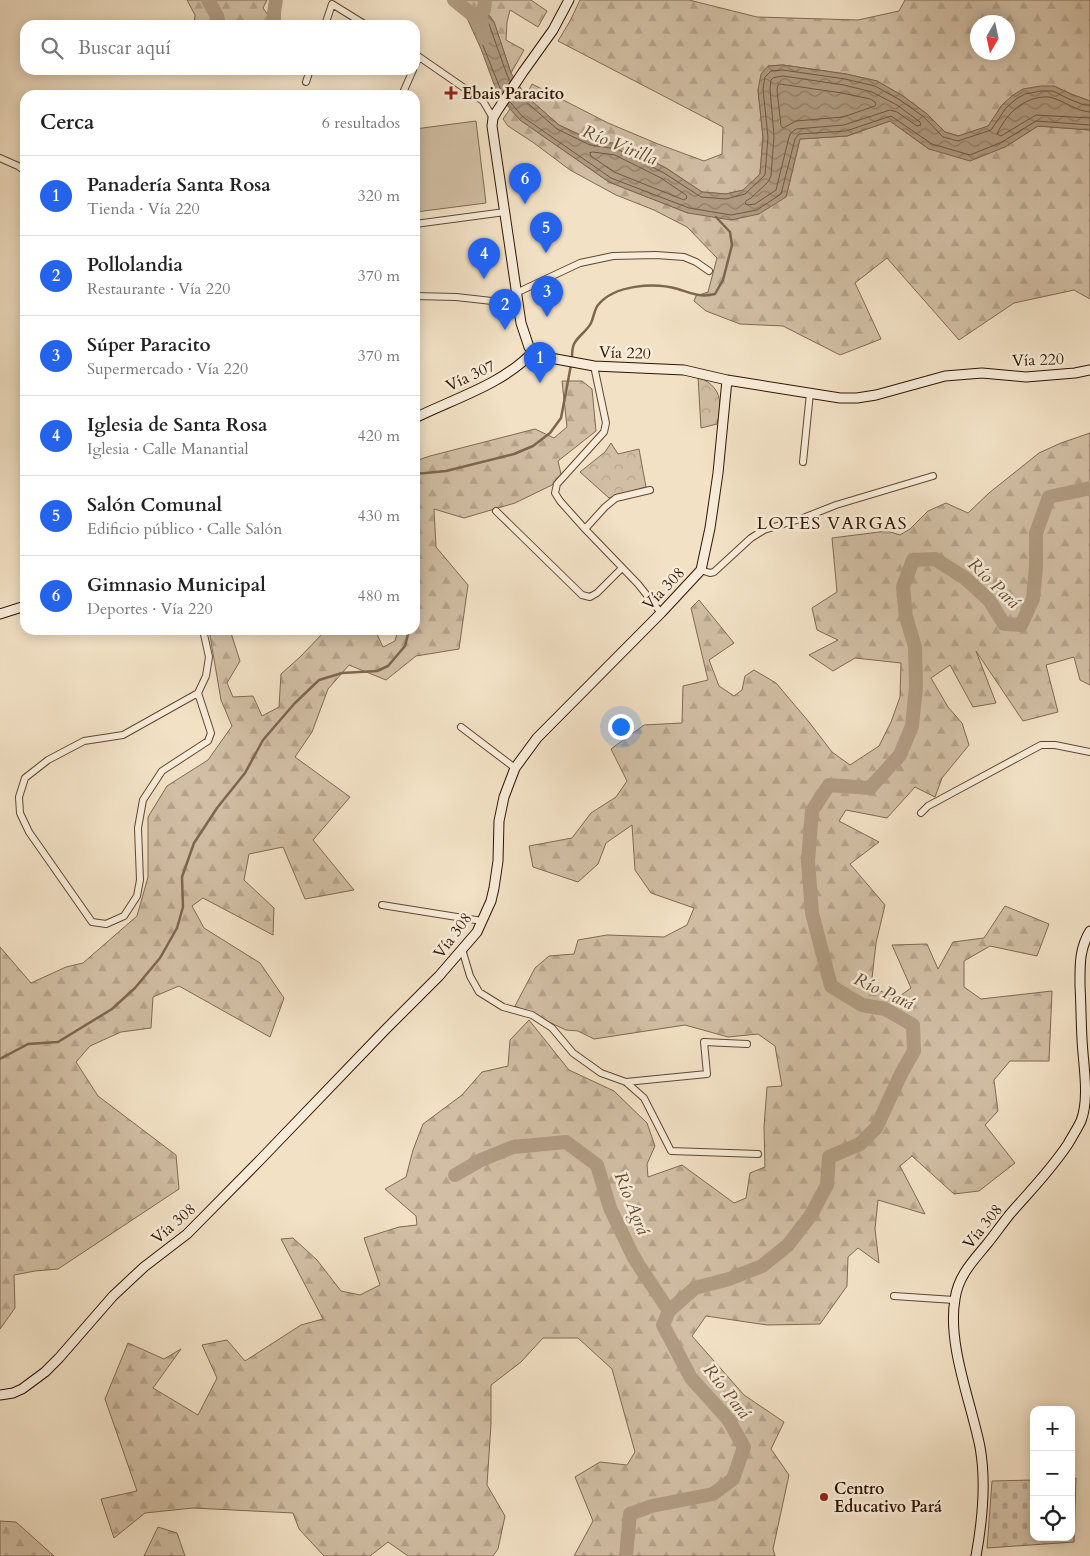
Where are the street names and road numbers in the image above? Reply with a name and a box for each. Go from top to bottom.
street label: Vía 220 [599,341,651,365]
street label: Vía 220 [1012,348,1064,372]
street label: Vía 307 [442,355,499,397]
street label: Vía 308 [638,562,690,615]
street label: Vía 308 [428,908,477,963]
street label: Vía 308 [147,1198,201,1249]
street label: Vía 308 [958,1199,1008,1254]

